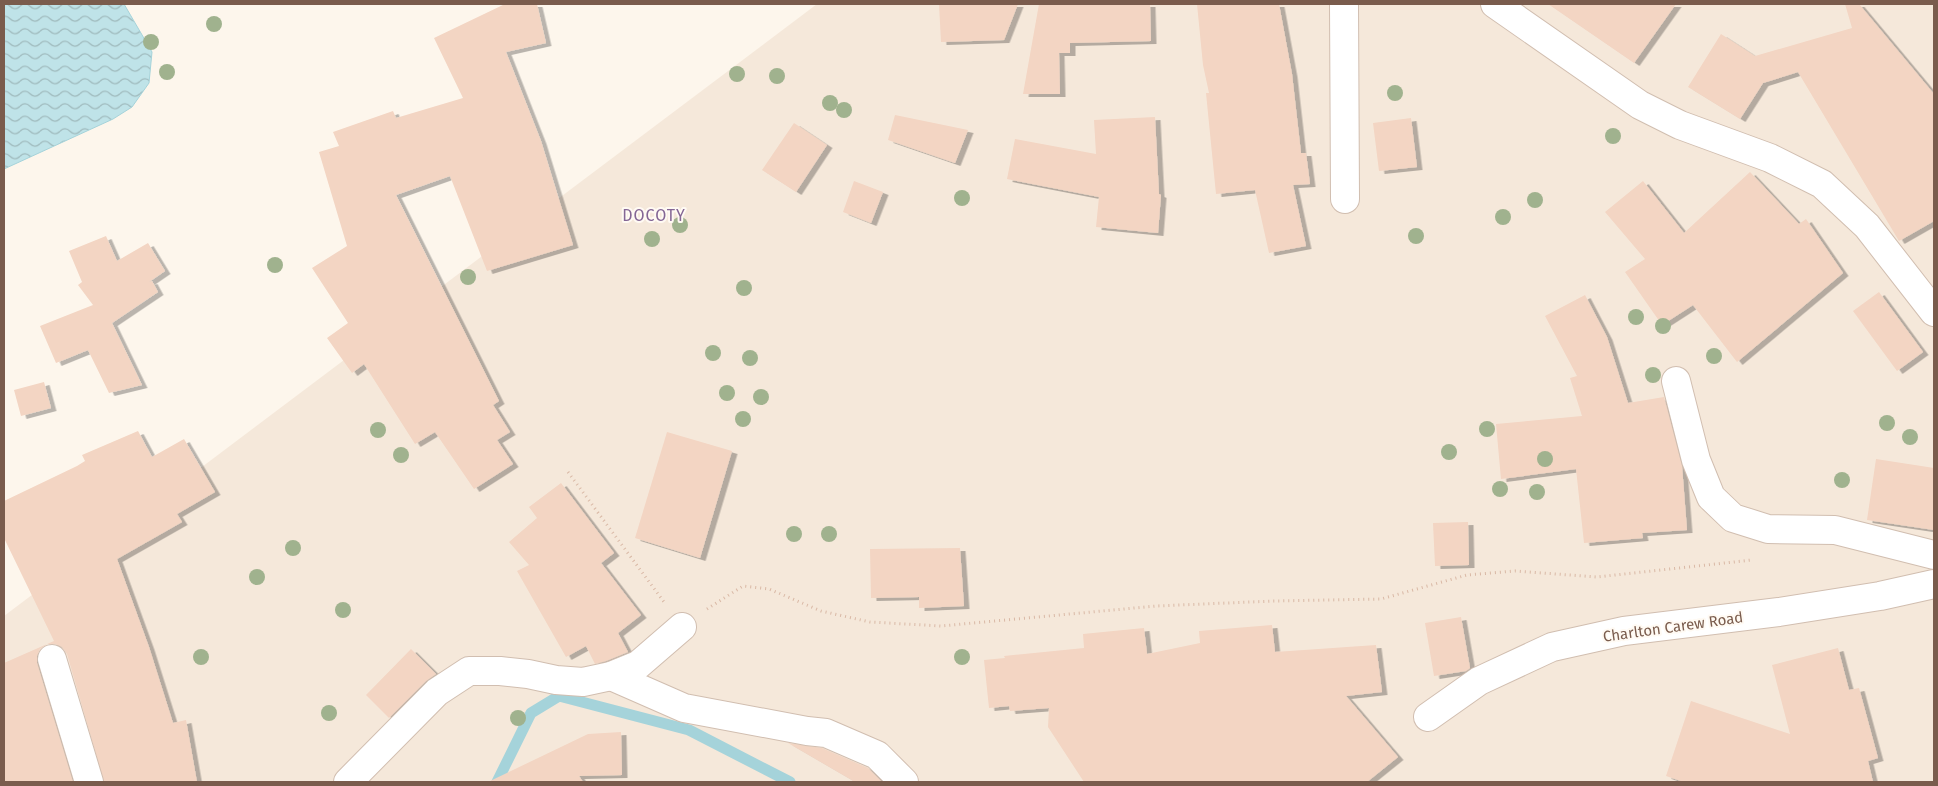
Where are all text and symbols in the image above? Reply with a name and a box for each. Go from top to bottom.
district label: DOCOTY [622,206,686,225]
street label: Charlton Carew Road [1602,608,1744,646]

